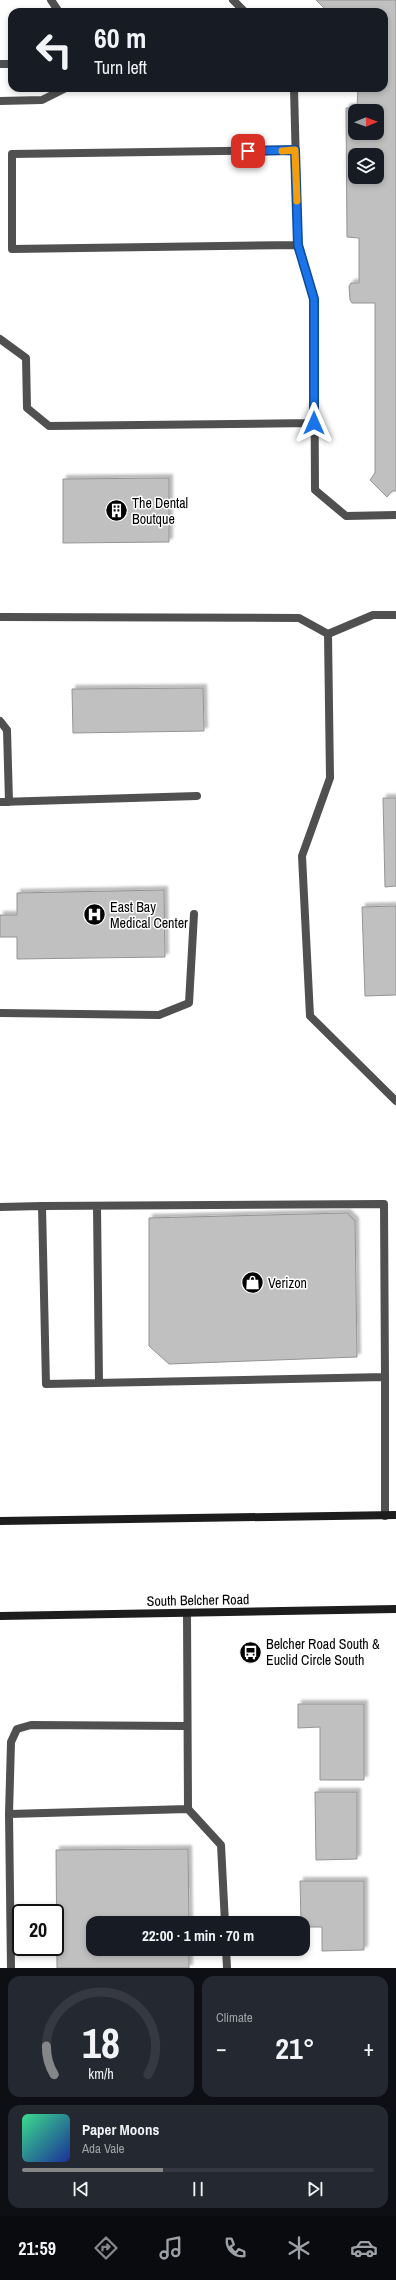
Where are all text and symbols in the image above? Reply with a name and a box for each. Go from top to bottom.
text: 60 m [94,19,146,57]
icon: left [28,24,80,76]
text: Turn left [94,55,147,80]
north arrow [348,104,384,140]
map controls [348,104,384,184]
pin [231,134,265,168]
icon: arrive [237,140,259,162]
button: layers [348,148,384,184]
position arrow [293,402,335,444]
place label: The Dental Boutque [132,494,188,528]
building icon: The Dental Boutque [103,498,129,524]
place label: East Bay Medical Center [110,898,188,932]
hospital icon: East Bay Medical Center [82,902,108,928]
shop icon: Verizon [240,1270,266,1296]
place label: Verizon [268,1274,307,1292]
street label: South Belcher Road [146,1590,250,1610]
place label: Belcher Road South & Euclid Circle South [266,1635,380,1669]
bus stop icon: Belcher Road South & Euclid Circle South [238,1639,264,1665]
speed limit sign: 20 [12,1904,64,1956]
text: 22:00 · 1 min · 70 m [142,1925,254,1946]
text: Climate [216,2009,253,2026]
text: 18 [82,2014,120,2070]
text: 21° [275,2028,315,2068]
text: − [216,2033,227,2063]
text: + [363,2033,374,2063]
text: km/h [88,2063,114,2082]
text: Paper Moons [82,2119,159,2140]
text: Ada Vale [82,2140,124,2157]
icon: previous [70,2178,92,2200]
icon: pause [187,2178,209,2200]
icon: next [304,2178,326,2200]
icon: directions [92,2234,120,2262]
icon: music [157,2234,185,2262]
icon: phone [221,2234,249,2262]
icon: climate [285,2234,313,2262]
icon: car [350,2234,378,2262]
text: 21:59 [18,2236,56,2261]

